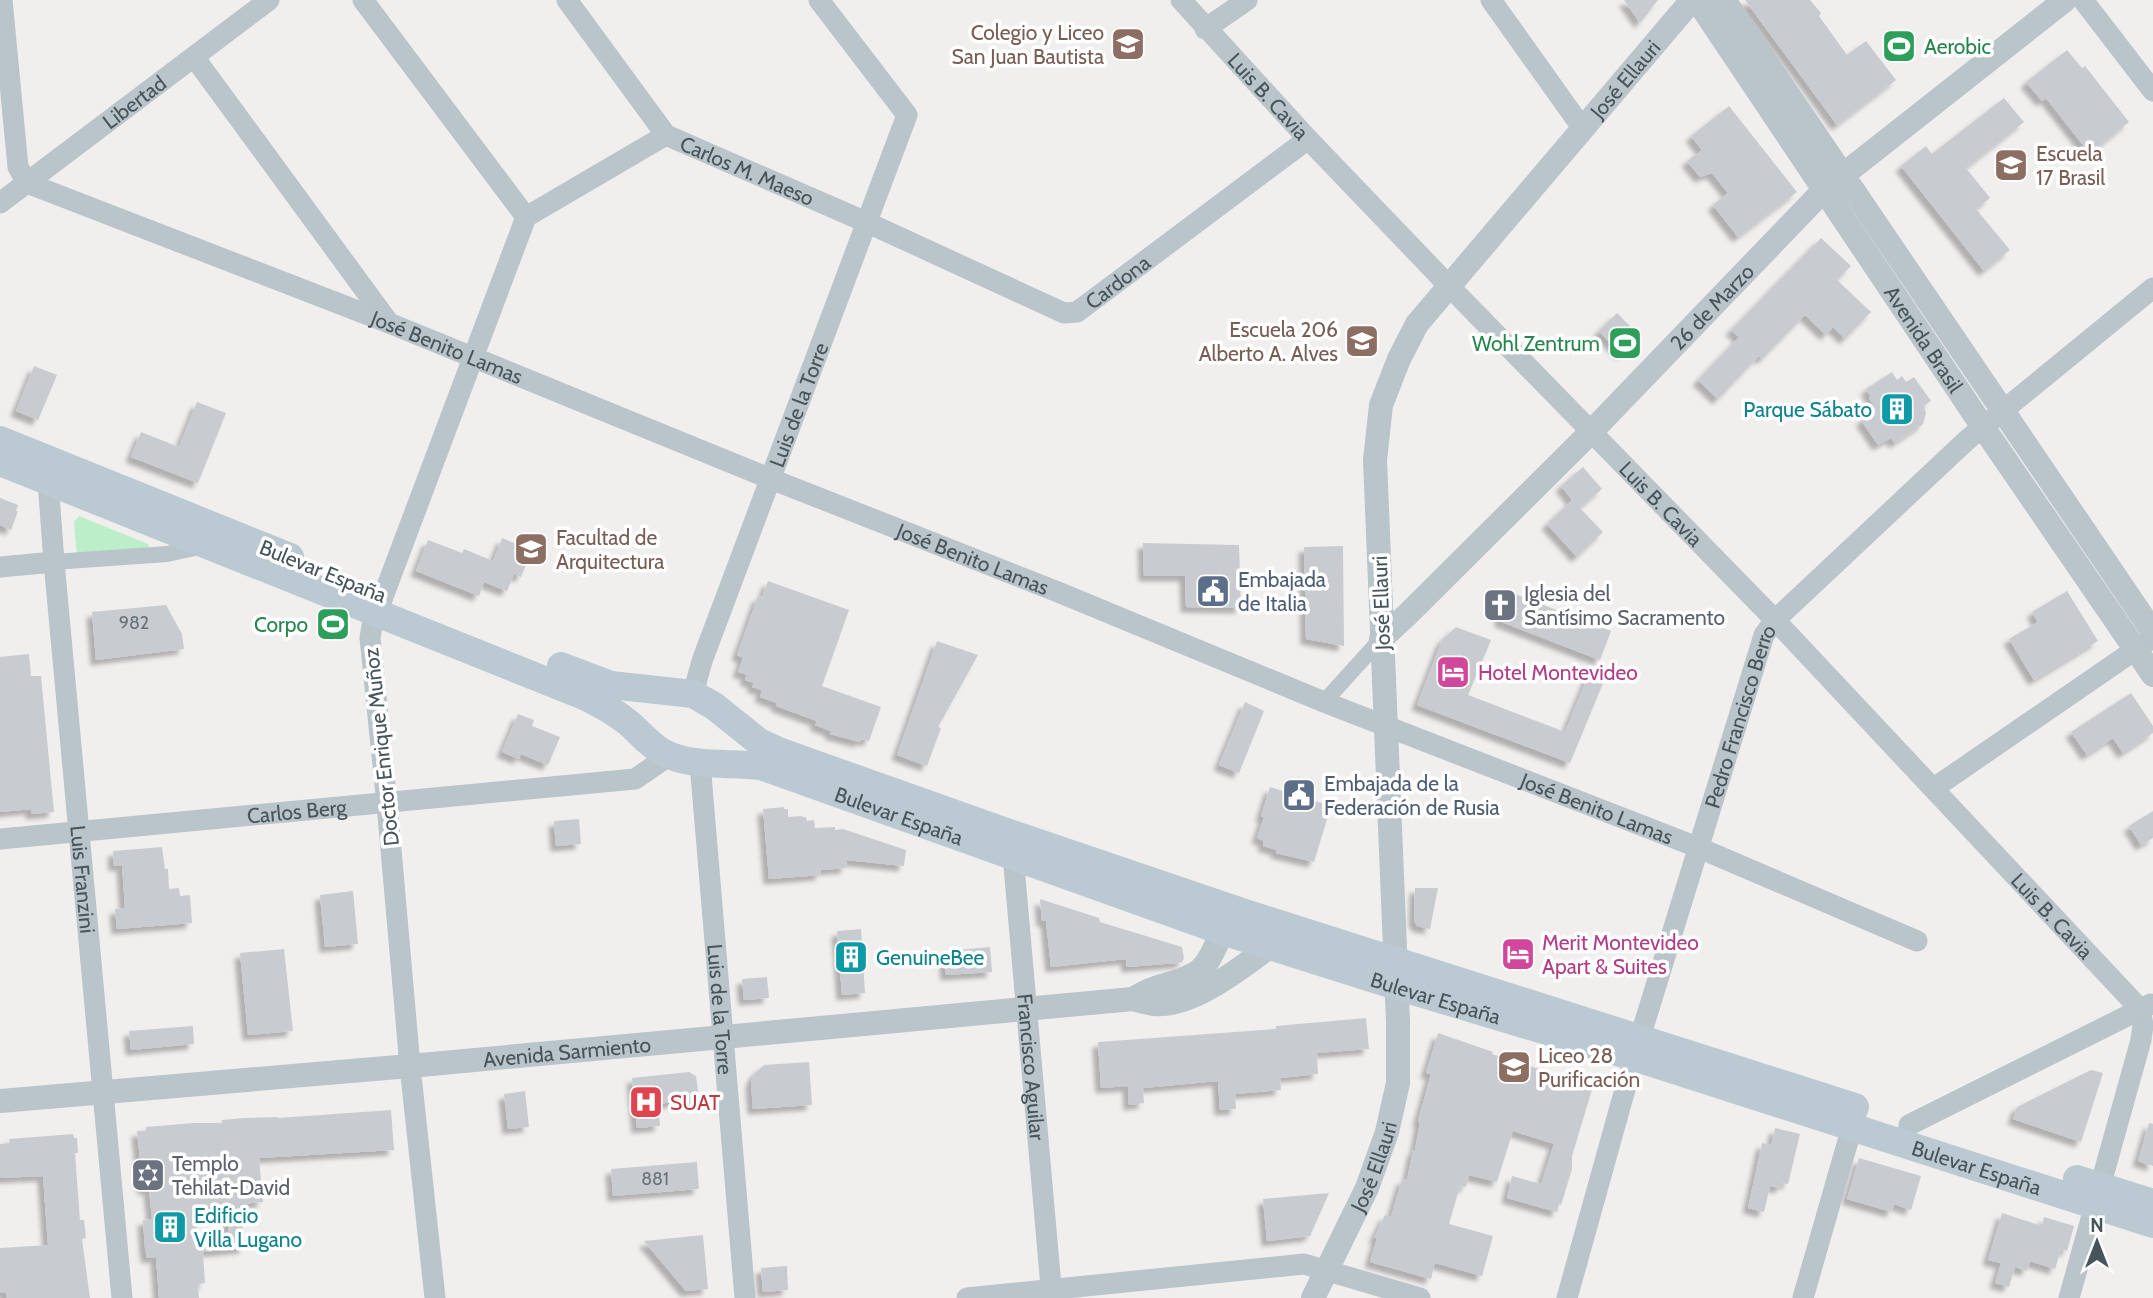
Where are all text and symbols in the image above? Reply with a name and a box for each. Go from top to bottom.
place label: Colegio y Liceo San Juan Bautista [952,20,1104,69]
school or university icon: Colegio y Liceo San Juan Bautista [1109,25,1147,63]
sports icon: Aerobic [1880,27,1918,65]
place label: Aerobic [1924,34,1991,59]
street label: José Ellauri [1584,35,1665,124]
street label: Luis B. Cavia [1223,48,1314,144]
street label: Libertad [97,70,171,134]
street label: Carlos M. Maeso [676,130,818,210]
place label: Escuela 17 Brasil [2036,141,2105,190]
school or university icon: Escuela 17 Brasil [1992,146,2030,184]
street label: Cardona [1080,249,1155,314]
street label: 26 de Marzo [1665,258,1759,355]
street label: Avenida Brasil [1879,281,1969,397]
street label: José Benito Lamas [367,304,527,389]
place label: Escuela 206 Alberto A. Alves [1199,317,1338,366]
school or university icon: Escuela 206 Alberto A. Alves [1343,322,1381,360]
sports icon: Wohl Zentrum [1606,324,1644,362]
place label: Wohl Zentrum [1472,331,1600,356]
street label: Luis de la Torre [763,339,833,470]
building icon: Parque Sábato [1878,390,1916,428]
place label: Parque Sábato [1743,397,1872,422]
street label: Luis B. Cavia [1615,456,1708,551]
street label: José Benito Lamas [892,517,1053,600]
place label: Facultad de Arquitectura [556,525,664,574]
school or university icon: Facultad de Arquitectura [512,530,550,568]
street label: Bulevar España [256,534,390,608]
street label: José Ellauri [1367,555,1395,652]
place label: Embajada de Italia [1238,567,1326,616]
public building icon: Embajada de Italia [1194,572,1232,610]
place label: Iglesia del Santísimo Sacramento [1524,581,1725,630]
church icon: Iglesia del Santísimo Sacramento [1481,586,1519,624]
sports icon: Corpo [314,605,352,643]
house number: 982 [119,612,149,634]
place label: Corpo [254,612,308,637]
street label: Pedro Francisco Berro [1699,619,1781,811]
street label: Doctor Enrique Muñoz [358,646,404,847]
hotel icon: Hotel Montevideo [1434,653,1472,691]
place label: Hotel Montevideo [1478,660,1638,685]
street label: José Benito Lamas [1516,767,1677,849]
place label: Embajada de la Federación de Rusia [1324,771,1500,820]
public building icon: Embajada de la Federación de Rusia [1280,776,1318,814]
street label: Bulevar España [831,781,967,850]
street label: Carlos Berg [246,794,348,828]
street label: Luis Franzini [66,824,101,934]
street label: Luis B. Cavia [2006,867,2099,964]
place label: Merit Montevideo Apart & Suites [1542,930,1699,979]
hotel icon: Merit Montevideo Apart & Suites [1499,935,1537,973]
building icon: GenuineBee [832,938,870,976]
street label: Luis de la Torre [703,943,739,1076]
place label: GenuineBee [876,945,984,970]
street label: Bulevar España [1368,966,1504,1029]
street label: Francisco Aguilar [1013,992,1051,1142]
street label: Avenida Sarmiento [482,1031,652,1072]
place label: Liceo 28 Purificación [1538,1043,1640,1092]
school or university icon: Liceo 28 Purificación [1495,1048,1533,1086]
hospital icon: SUAT [627,1083,665,1121]
place label: SUAT [670,1090,720,1115]
street label: José Ellauri [1344,1119,1401,1217]
street label: Bulevar España [1909,1135,2045,1200]
place label: Templo Tehilat-David [172,1151,290,1200]
synagogue icon: Templo Tehilat-David [129,1156,167,1194]
house number: 881 [641,1168,669,1190]
place label: Edificio Villa Lugano [194,1203,302,1252]
north arrow [2062,1207,2132,1277]
building icon: Edificio Villa Lugano [151,1208,189,1246]
text: N [2090,1214,2104,1237]

